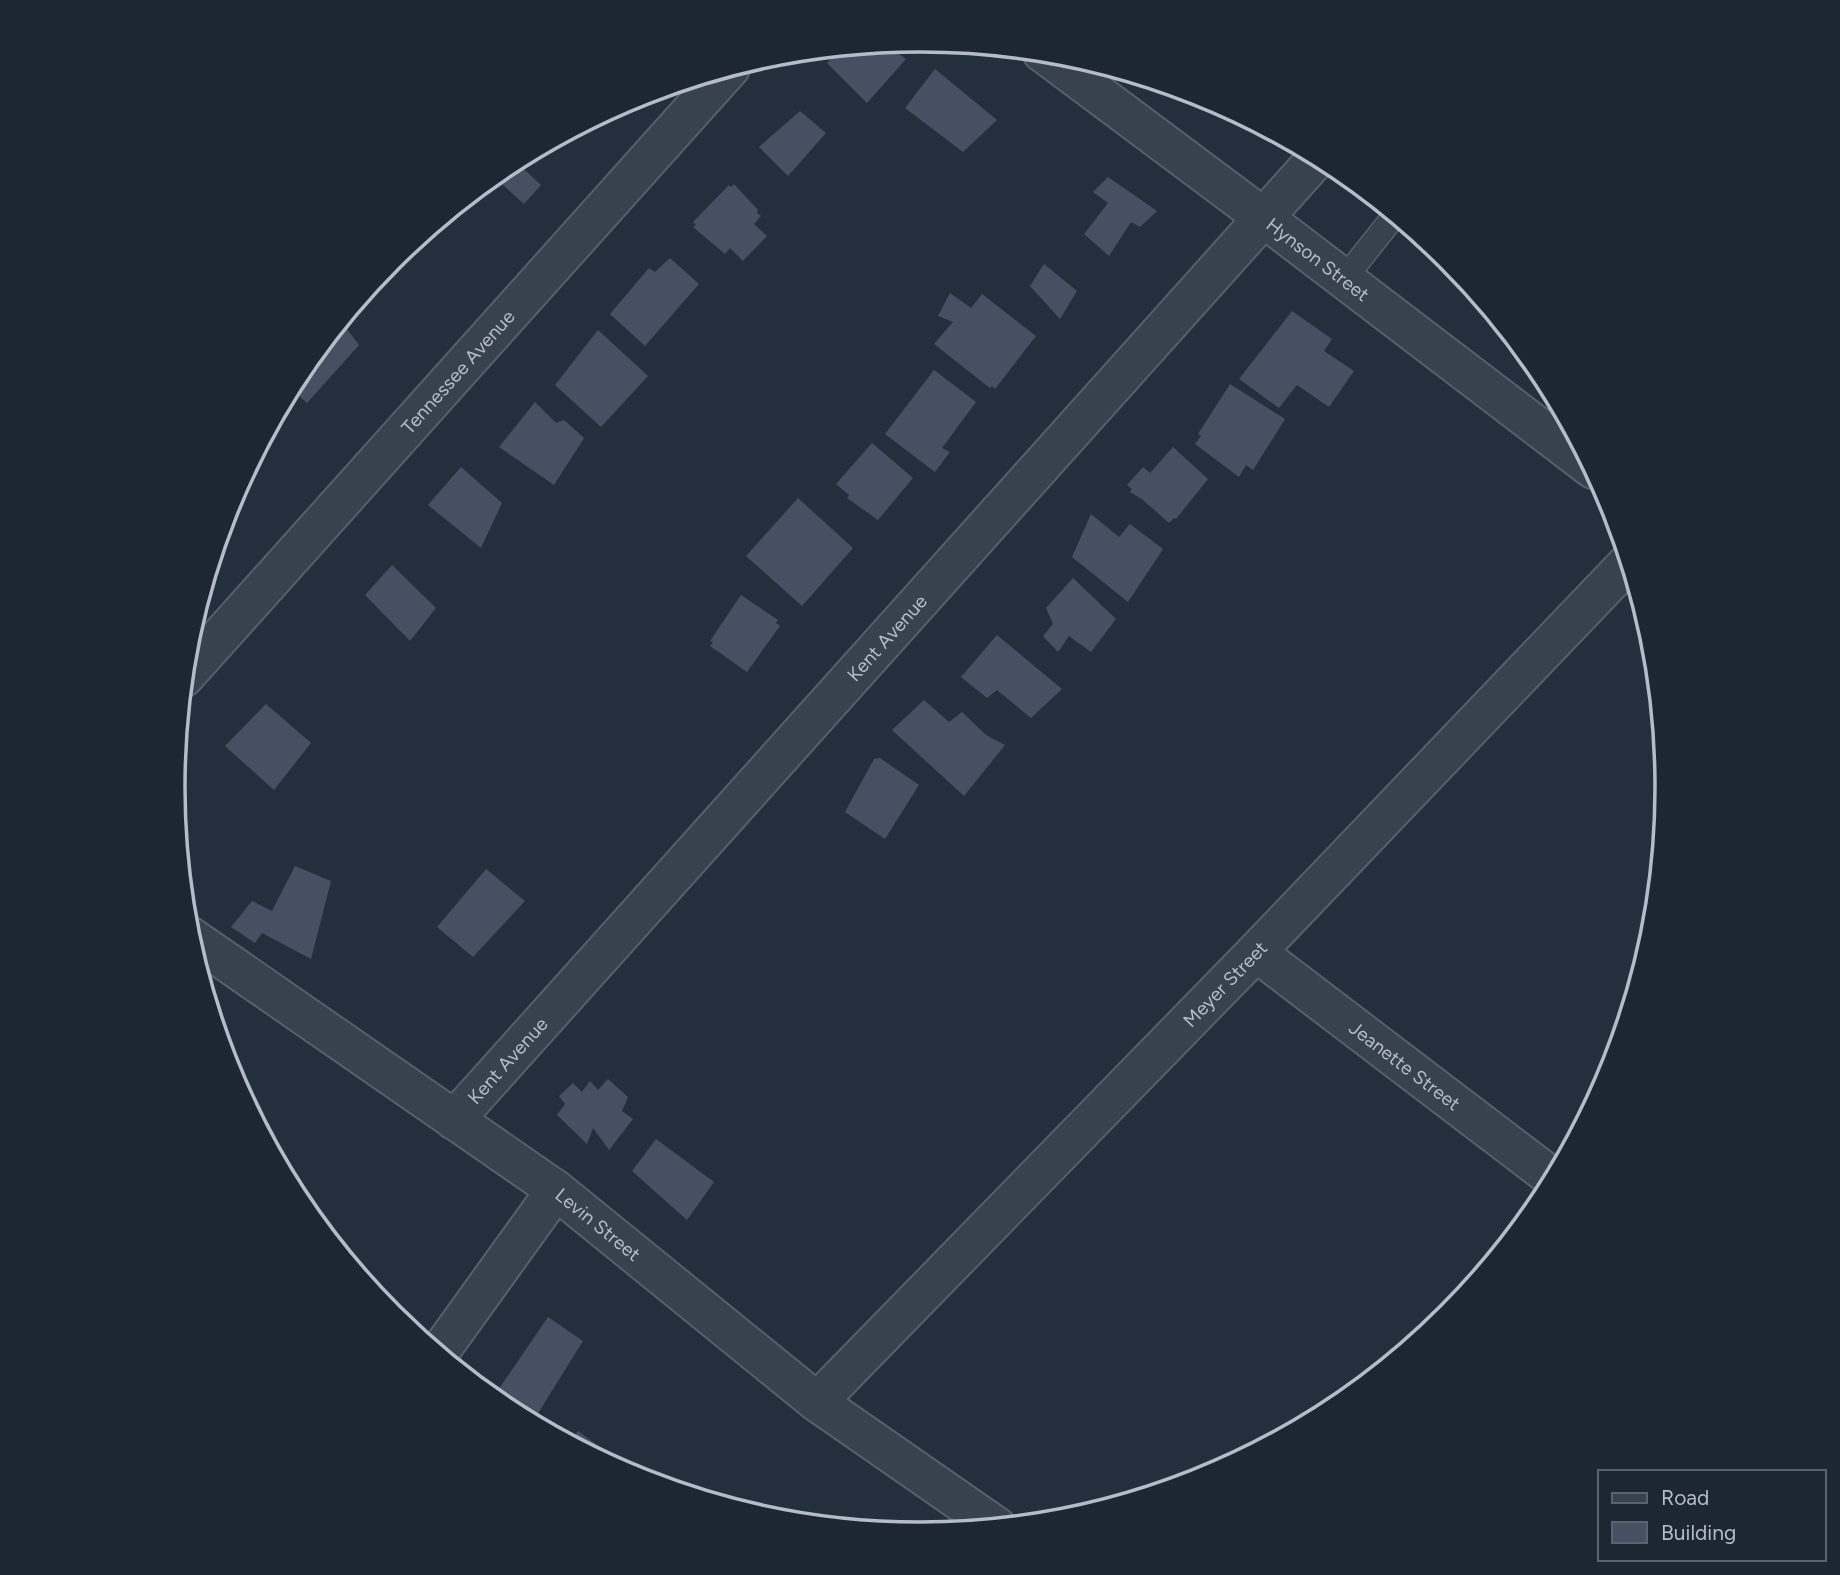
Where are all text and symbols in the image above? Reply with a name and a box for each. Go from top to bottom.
street label: Hynson Street [1262,213,1374,306]
street label: Tennessee Avenue [397,305,520,439]
street label: Kent Avenue [842,590,932,686]
street label: Meyer Street [1178,937,1272,1032]
street label: Kent Avenue [463,1013,553,1109]
street label: Jeanette Street [1344,1016,1465,1115]
street label: Levin Street [551,1183,645,1266]
legend [1598,1470,1826,1561]
text: Road [1661,1485,1709,1510]
text: Building [1661,1520,1736,1545]

